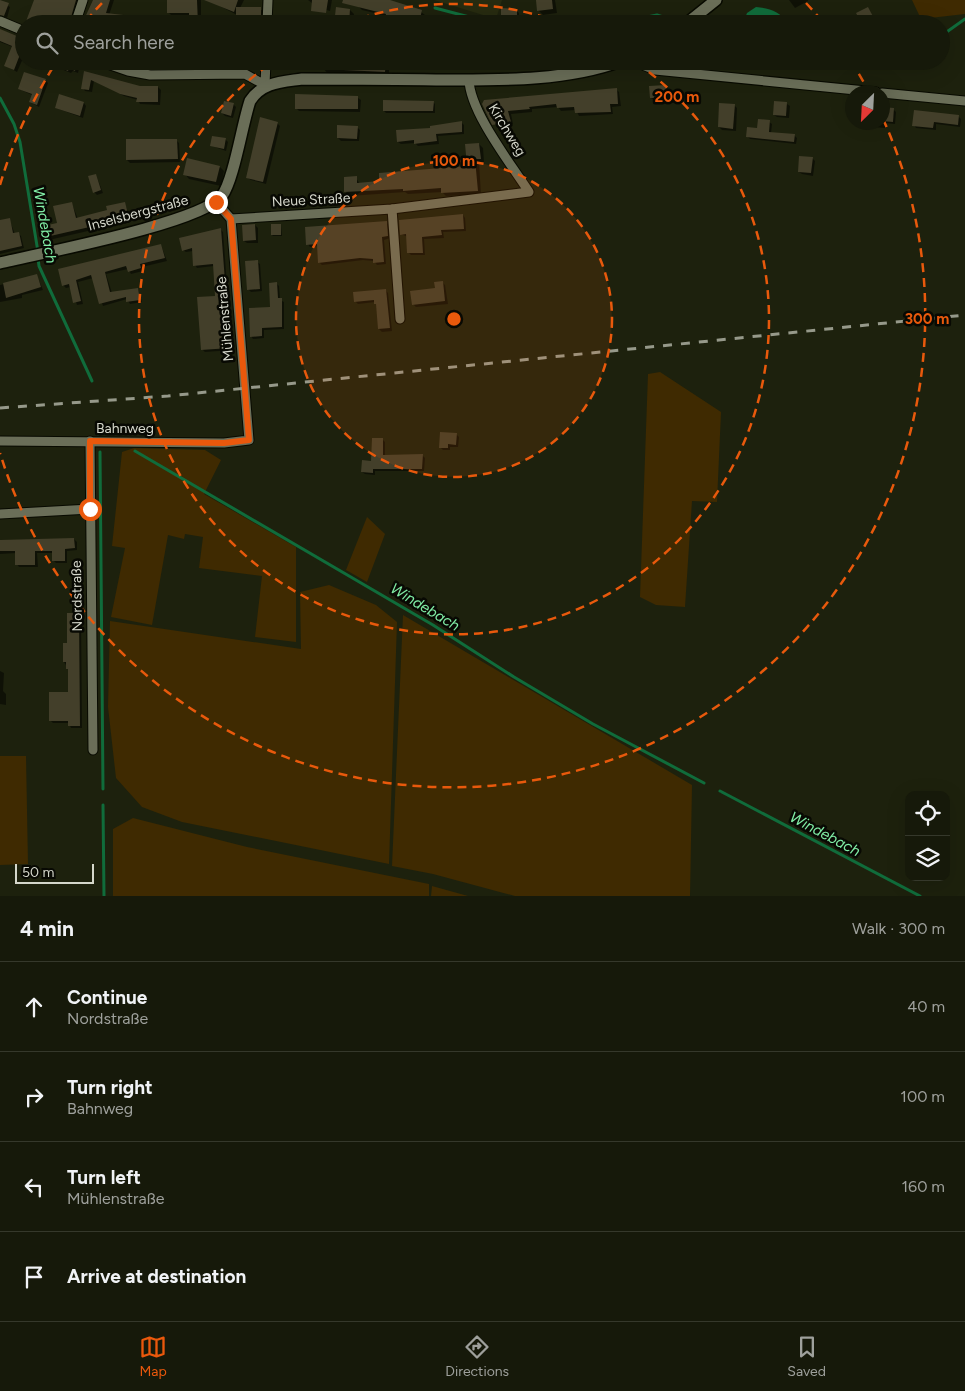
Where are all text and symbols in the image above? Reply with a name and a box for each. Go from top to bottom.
search box [15,15,950,70]
icon: search [33,29,61,57]
text: Search here [73,31,175,54]
north arrow [845,85,890,130]
text: 200 m [655,88,699,106]
street label: Kirchweg [485,101,529,159]
text: 100 m [433,152,475,170]
water label: Windebach [29,185,61,265]
street label: Neue Straße [271,189,351,211]
street label: Inselsbergstraße [86,191,190,235]
route end [205,191,228,214]
street label: Mühlenstraße [213,275,237,362]
centre of rings [445,310,463,328]
text: 300 m [905,310,949,328]
street label: Bahnweg [96,420,154,437]
route start [79,498,102,521]
street label: Nordstraße [68,560,86,632]
water label: Windebach [387,579,463,635]
map controls [905,791,950,881]
button: locate [905,791,950,836]
water label: Windebach [787,808,863,860]
button: layers [905,836,950,881]
scale bar [15,861,94,884]
text: 50 m [22,864,54,881]
text: 4 min [20,916,74,941]
text: Walk · 300 m [852,919,945,938]
text: Continue [67,986,147,1009]
icon: ahead [20,993,48,1021]
text: 40 m [907,997,945,1016]
text: Nordstraße [67,1009,148,1028]
text: Turn right [67,1076,153,1099]
icon: right [20,1083,48,1111]
text: 100 m [900,1087,945,1106]
text: Bahnweg [67,1099,133,1118]
text: Turn left [67,1166,141,1189]
icon: left [20,1173,48,1201]
text: 160 m [902,1177,945,1196]
text: Mühlenstraße [67,1189,164,1208]
icon: arrive [20,1263,48,1291]
text: Arrive at destination [67,1265,246,1288]
tab: Map [139,1333,167,1380]
tab: Directions [445,1333,509,1380]
tab: Saved [787,1333,826,1380]

